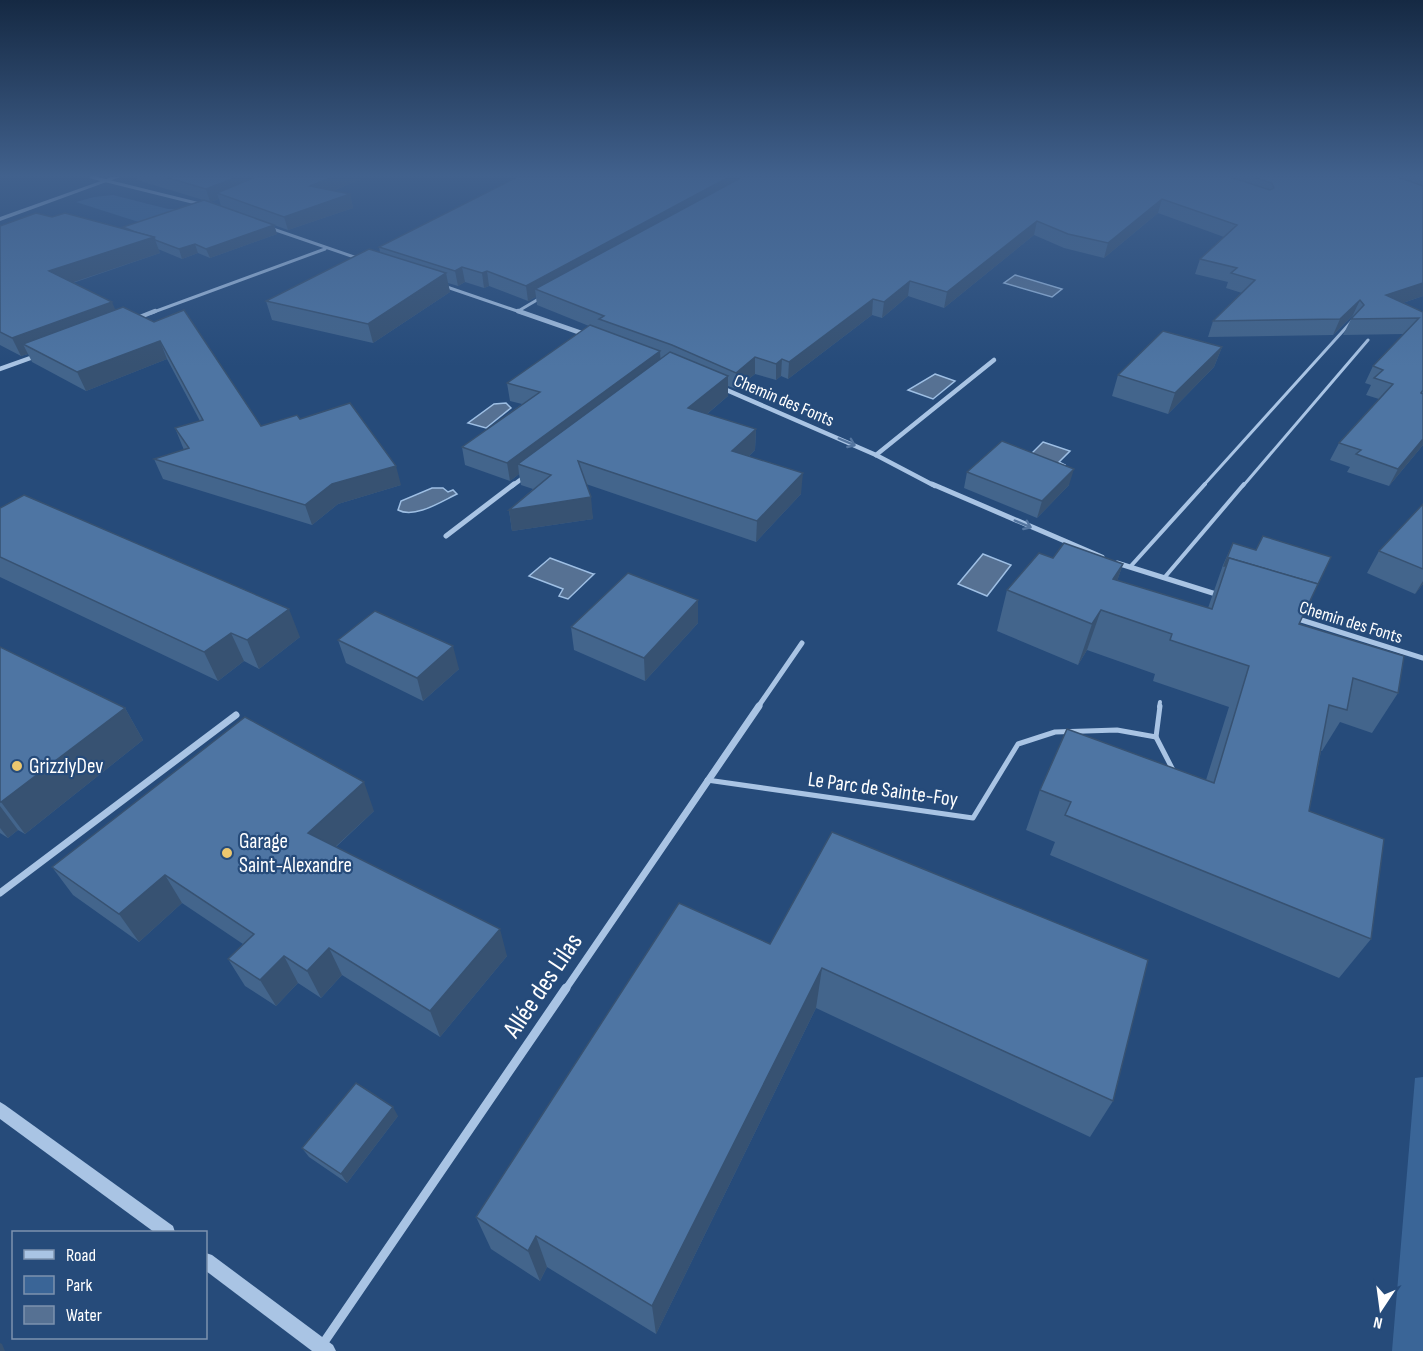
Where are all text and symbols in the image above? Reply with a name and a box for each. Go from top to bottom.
street label: Chemin des Fonts [730,370,837,431]
one-way arrow [837,437,855,448]
one-way arrow [1014,519,1032,530]
street label: Chemin des Fonts [1297,597,1405,648]
place label: GrizzlyDev [29,754,103,779]
marker: GrizzlyDev [10,759,24,773]
street label: Le Parc de Sainte-Foy [807,767,959,812]
place label: Garage Saint-Alexandre [239,829,352,878]
marker: Garage Saint-Alexandre [220,846,234,860]
street label: Allée des Lilas [496,928,590,1045]
legend [12,1231,207,1339]
text: Road [66,1245,96,1266]
text: Park [66,1275,92,1296]
north arrow [1351,1279,1411,1339]
text: Water [66,1305,102,1326]
text: N [1372,1312,1384,1332]

